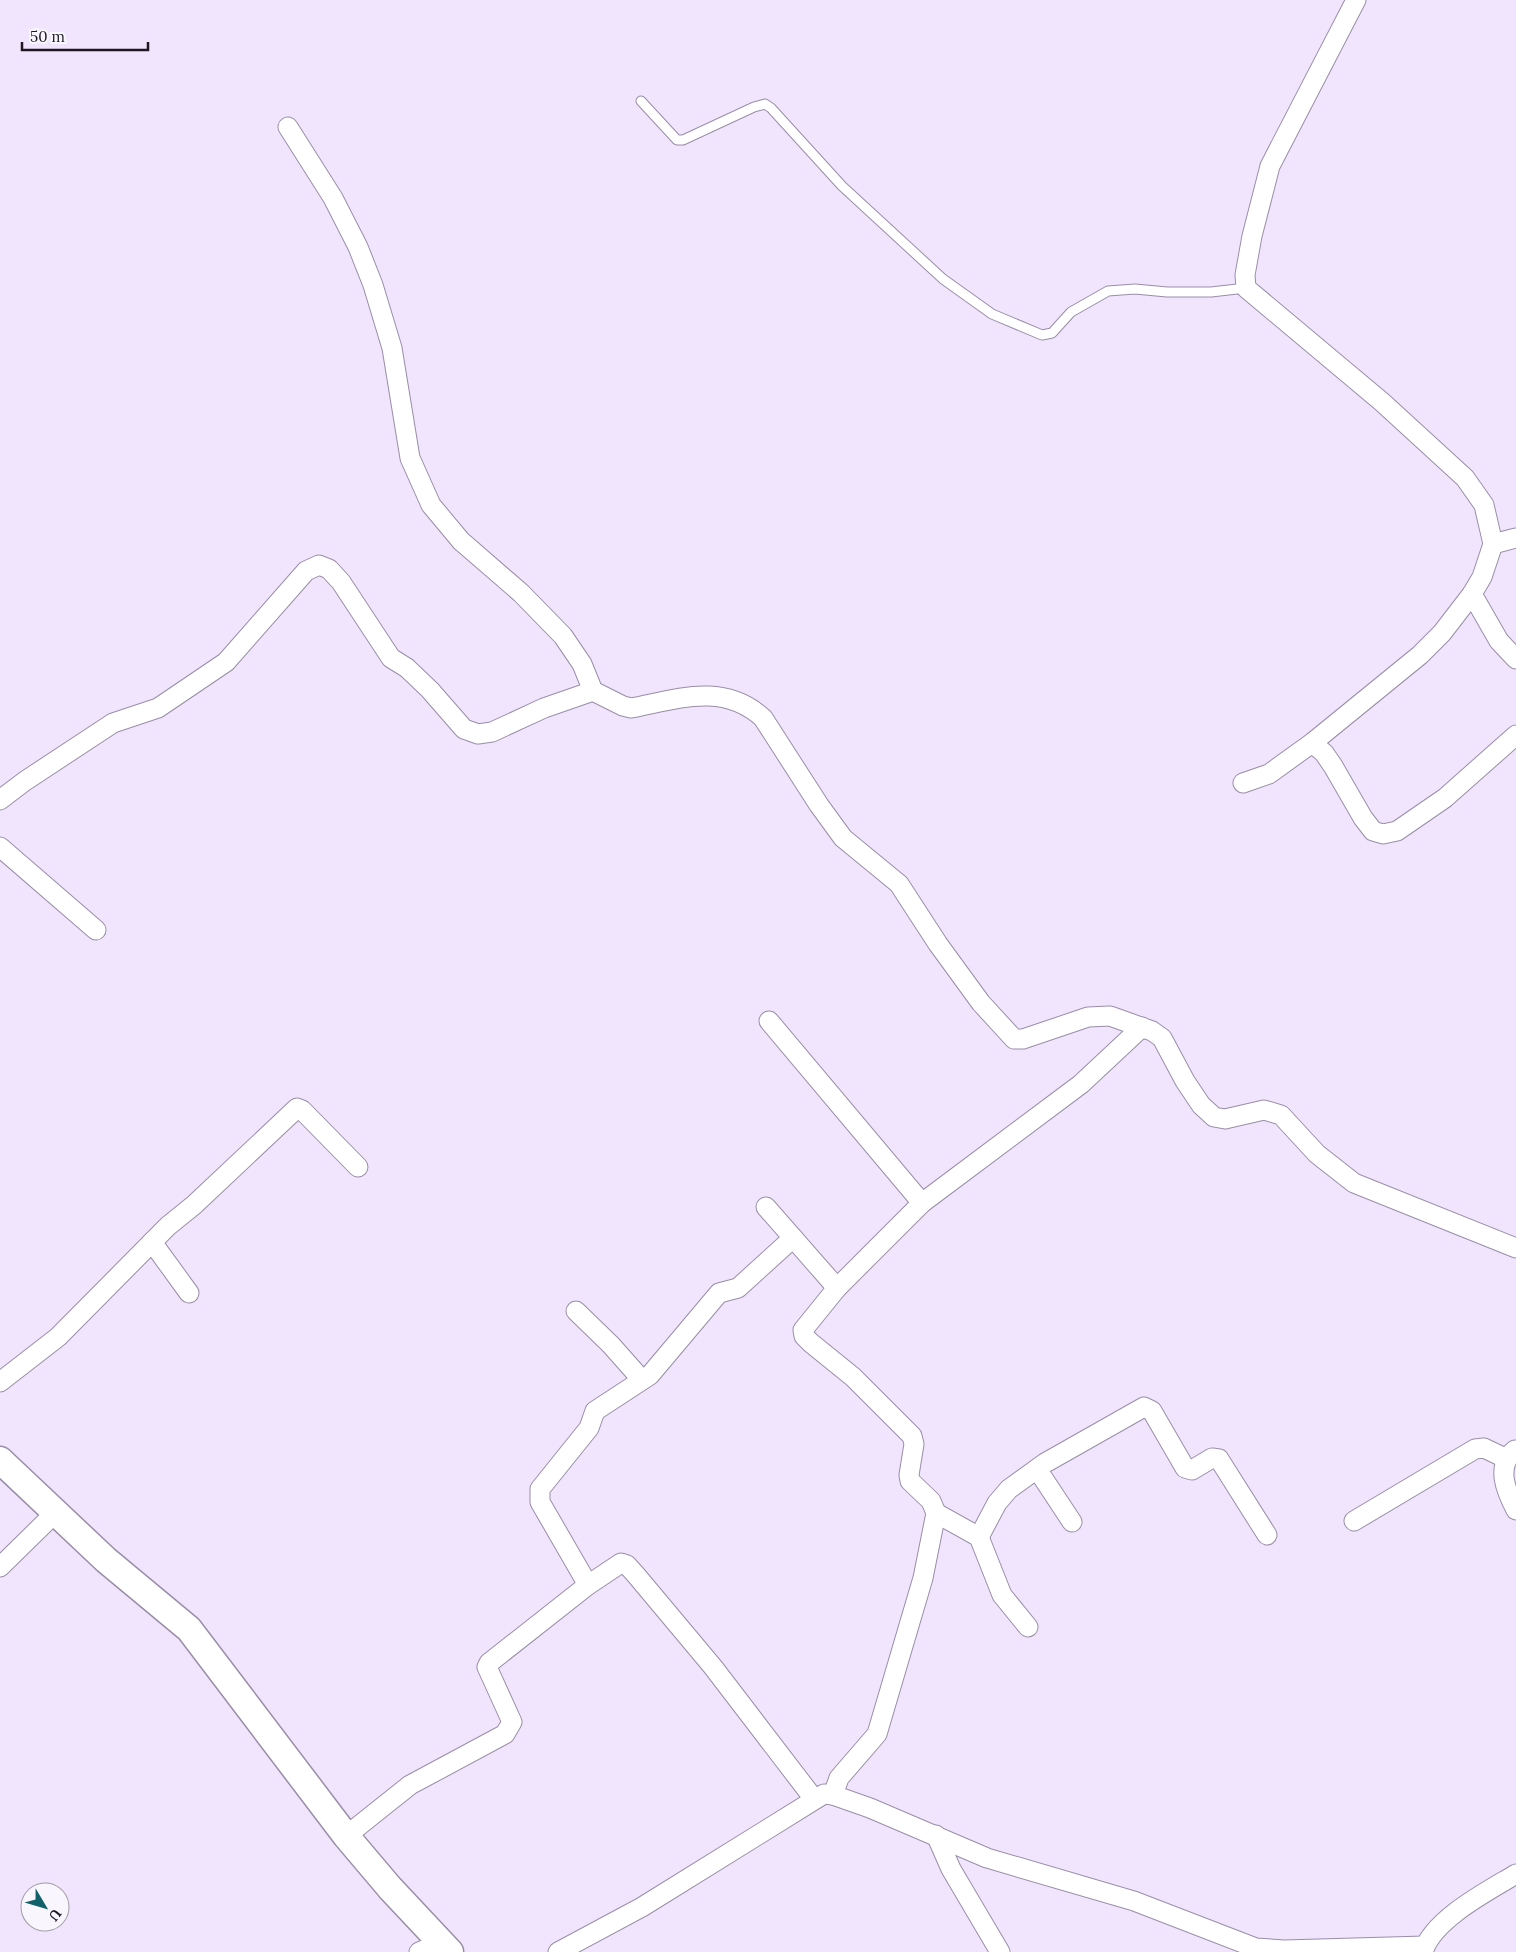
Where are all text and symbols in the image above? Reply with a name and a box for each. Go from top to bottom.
scale bar [22,20,149,52]
text: 50 m [30,27,65,46]
north arrow [20,1882,70,1932]
text: U [45,1905,66,1925]

